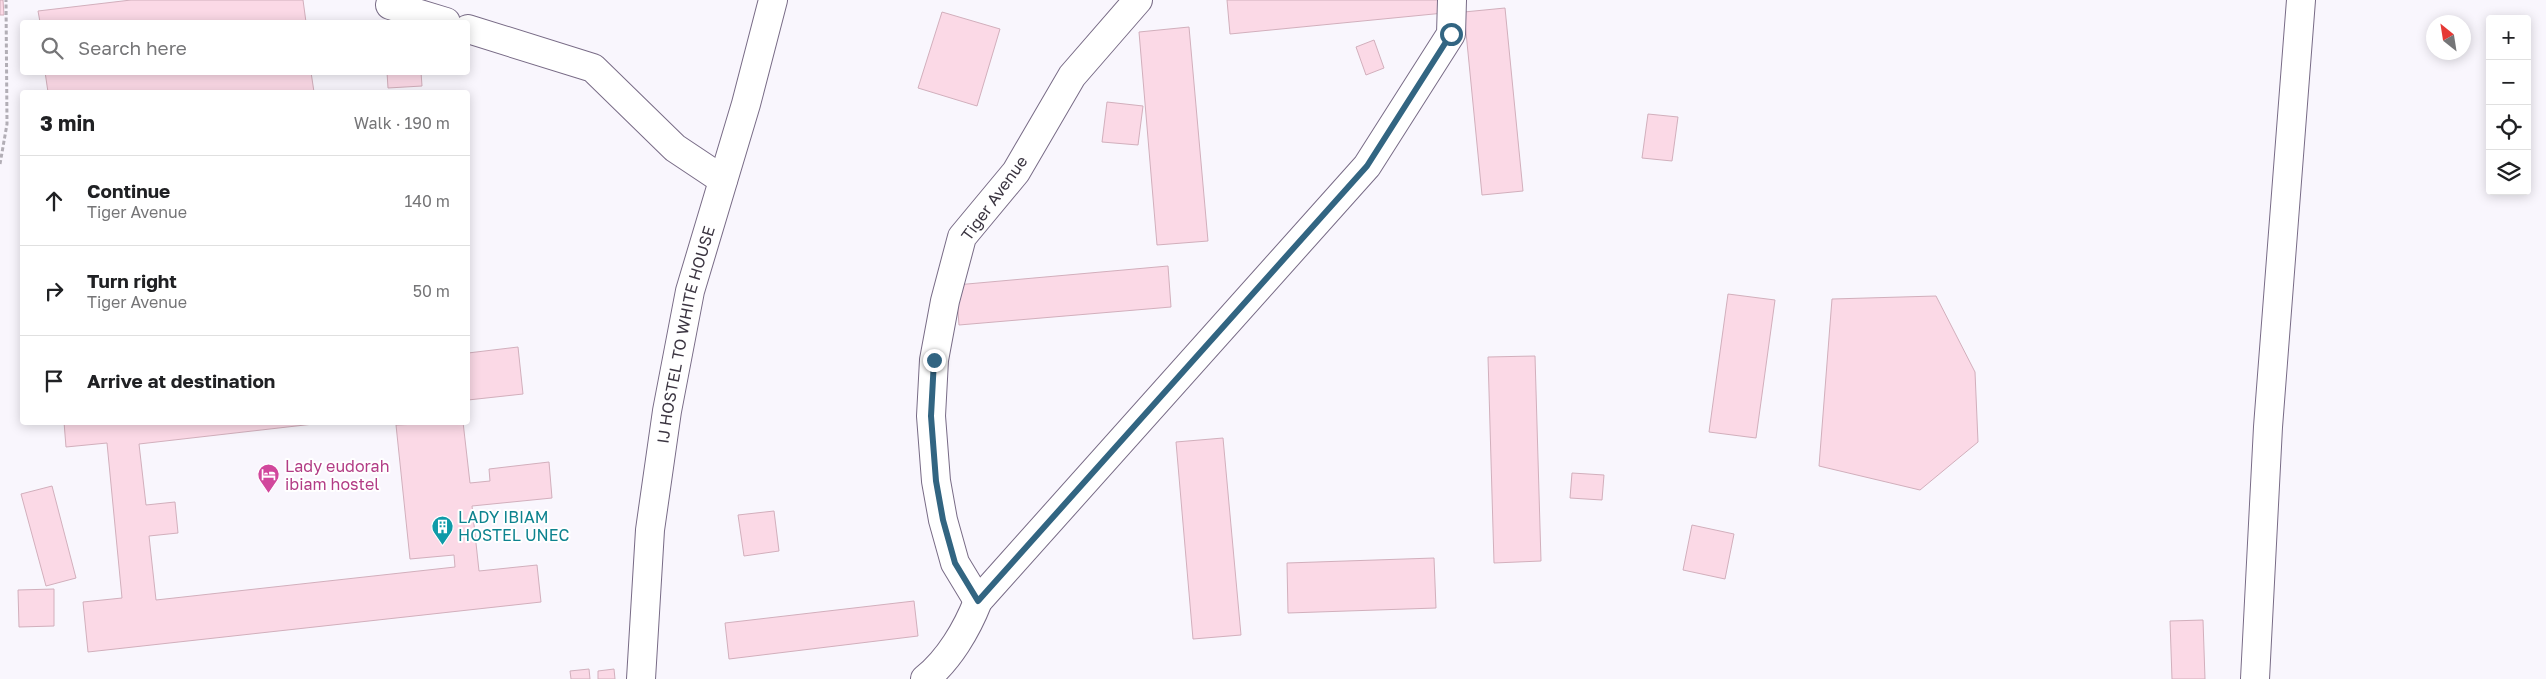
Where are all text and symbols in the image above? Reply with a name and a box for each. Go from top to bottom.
north arrow [2426,15,2471,60]
map controls [2486,15,2531,195]
button: + [2486,15,2531,60]
search box [20,20,470,75]
route start [1440,23,1463,46]
icon: search [38,34,66,62]
text: Search here [78,36,187,59]
button: − [2486,60,2531,105]
button: locate [2486,105,2531,150]
text: 3 min [40,110,95,136]
text: Walk · 190 m [354,113,450,133]
button: layers [2486,150,2531,195]
street label: Tiger Avenue [957,152,1031,244]
text: Continue [87,179,170,202]
icon: ahead [40,187,68,215]
text: 140 m [404,191,450,211]
text: Tiger Avenue [87,202,187,222]
street label: IJ HOSTEL TO WHITE HOUSE [652,223,719,445]
text: Turn right [87,269,177,292]
icon: right [40,277,68,305]
text: 50 m [413,281,450,301]
text: Tiger Avenue [87,292,187,312]
route end [923,349,946,372]
icon: arrive [40,367,68,395]
text: Arrive at destination [87,369,275,392]
place label: Lady eudorah ibiam hostel [285,456,389,494]
hotel icon: Lady eudorah ibiam hostel [257,463,281,494]
place label: LADY IBIAM HOSTEL UNEC [458,507,569,545]
building icon: LADY IBIAM HOSTEL UNEC [430,514,454,545]

